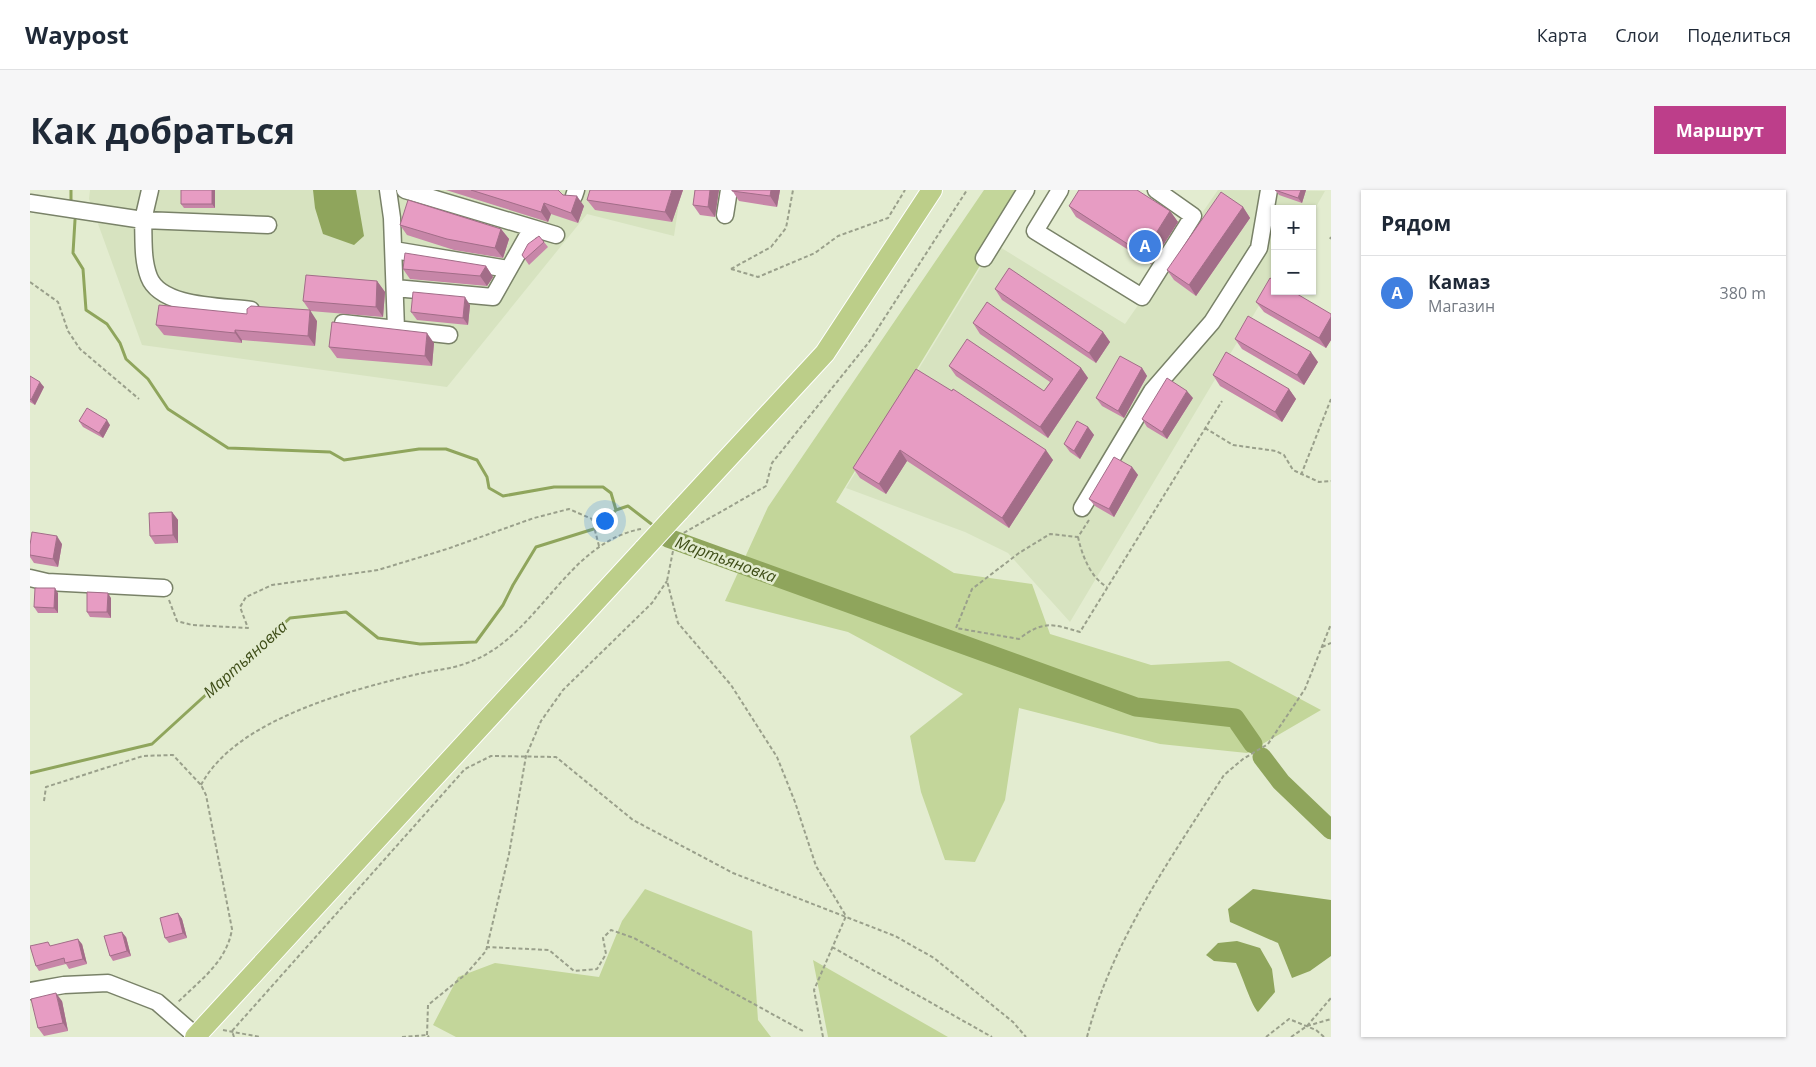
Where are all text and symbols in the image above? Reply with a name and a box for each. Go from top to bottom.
text: Waypost [25,18,129,51]
text: Карта [1537,23,1587,47]
text: Слои [1615,23,1659,47]
text: Поделиться [1687,23,1791,47]
button: Маршрут [1654,106,1786,154]
text: Как добраться [30,107,295,154]
map controls [1271,205,1316,295]
button: + [1271,205,1316,250]
text: Рядом [1381,209,1451,237]
pin: A [1129,227,1161,265]
button: − [1271,250,1316,295]
text: Камаз [1428,269,1490,295]
text: A [1391,282,1403,304]
text: 380 m [1720,282,1766,304]
text: Магазин [1428,295,1495,317]
your location [592,508,618,534]
water label: Мартьяновка [672,530,780,588]
water label: Мартьяновка [198,615,292,703]

